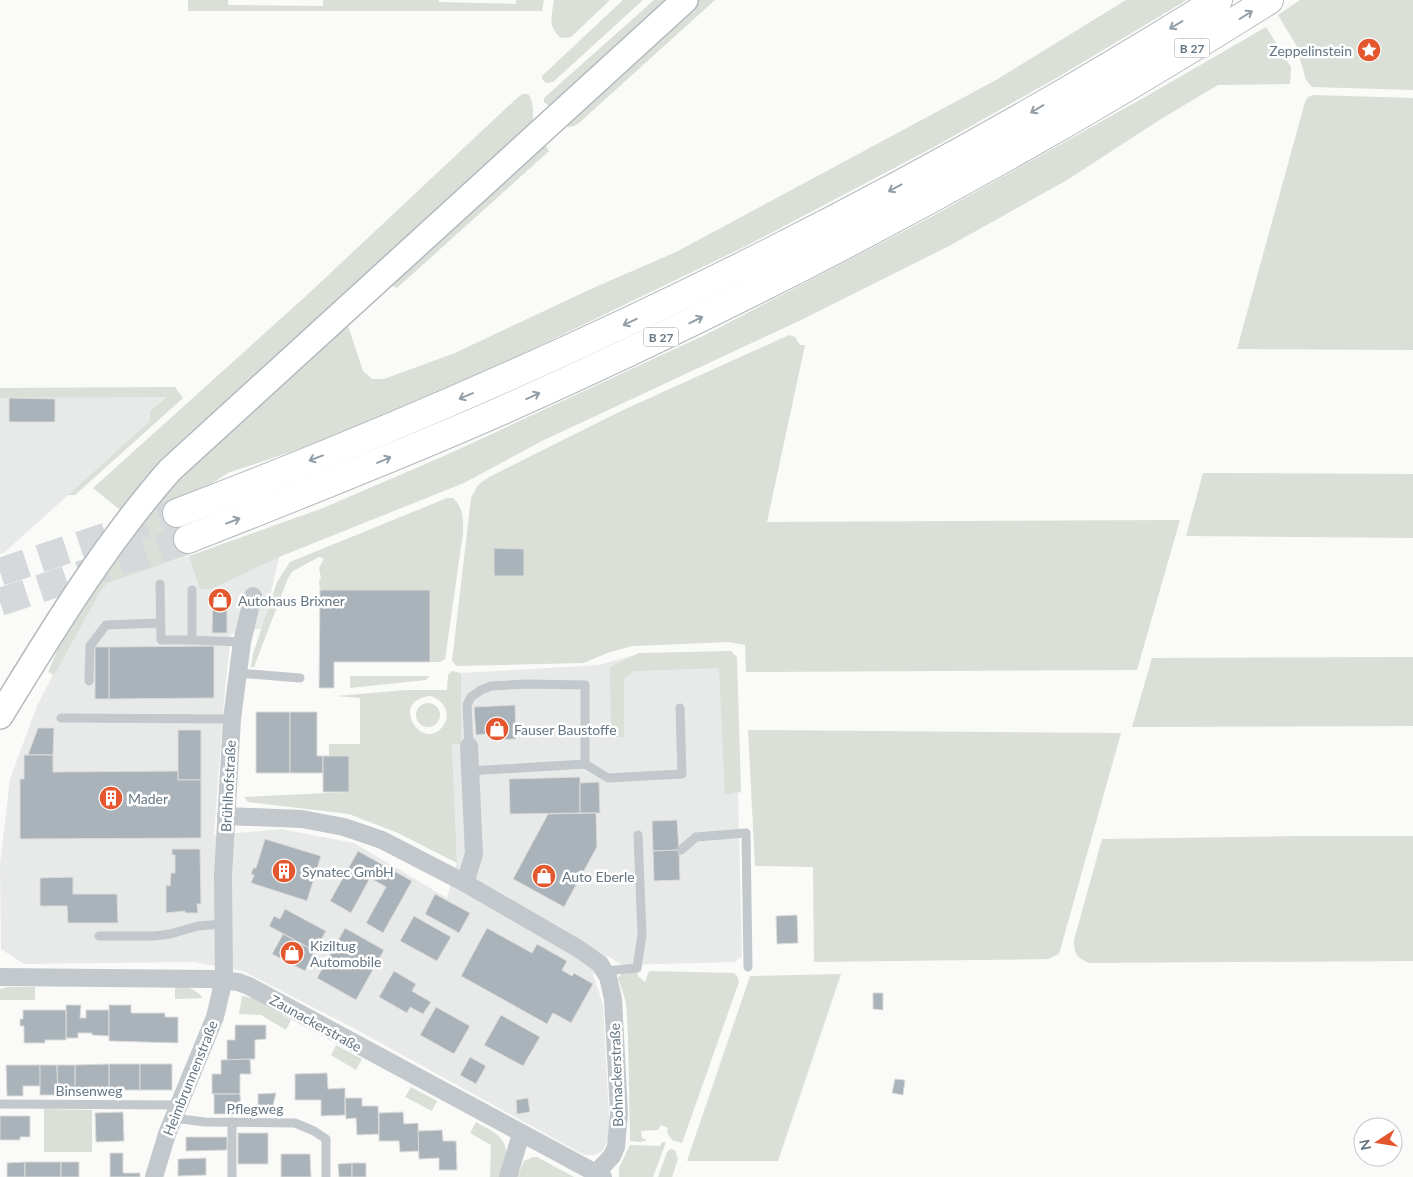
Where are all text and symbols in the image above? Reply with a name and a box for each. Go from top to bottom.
one-way arrow [1238,9,1252,19]
one-way arrow [1170,21,1184,31]
place icon: Zeppelinstein [1356,37,1382,63]
road number: B 27 [1174,38,1210,58]
place label: Zeppelinstein [1269,42,1352,59]
one-way arrow [1030,104,1044,114]
one-way arrow [888,183,902,193]
one-way arrow [689,315,704,325]
one-way arrow [623,317,638,327]
road number: B 27 [644,328,678,347]
one-way arrow [459,391,474,401]
one-way arrow [525,391,540,400]
one-way arrow [309,454,324,463]
one-way arrow [376,455,391,465]
one-way arrow [225,516,240,525]
shop icon: Autohaus Brixner [207,587,233,613]
place label: Autohaus Brixner [238,592,345,609]
shop icon: Fauser Baustoffe [484,716,510,742]
place label: Fauser Baustoffe [514,721,617,738]
street label: Brühlhofstraße [217,740,239,832]
building icon: Mader [98,785,124,811]
place label: Mader [128,790,168,807]
building icon: Synatec GmbH [271,858,297,884]
place label: Synatec GmbH [302,863,394,880]
shop icon: Auto Eberle [531,863,557,889]
place label: Auto Eberle [562,868,635,885]
place label: Kiziltug Automobile [310,937,381,970]
shop icon: Kiziltug Automobile [279,940,305,966]
street label: Zaunackerstraße [267,991,365,1055]
street label: Heimbrunnenstraße [159,1018,221,1138]
street label: Bohnackerstraße [606,1023,626,1127]
street label: Binsenweg [56,1082,122,1099]
street label: Pflegweg [227,1100,283,1117]
north arrow [1353,1117,1403,1167]
text: N [1355,1138,1374,1152]

